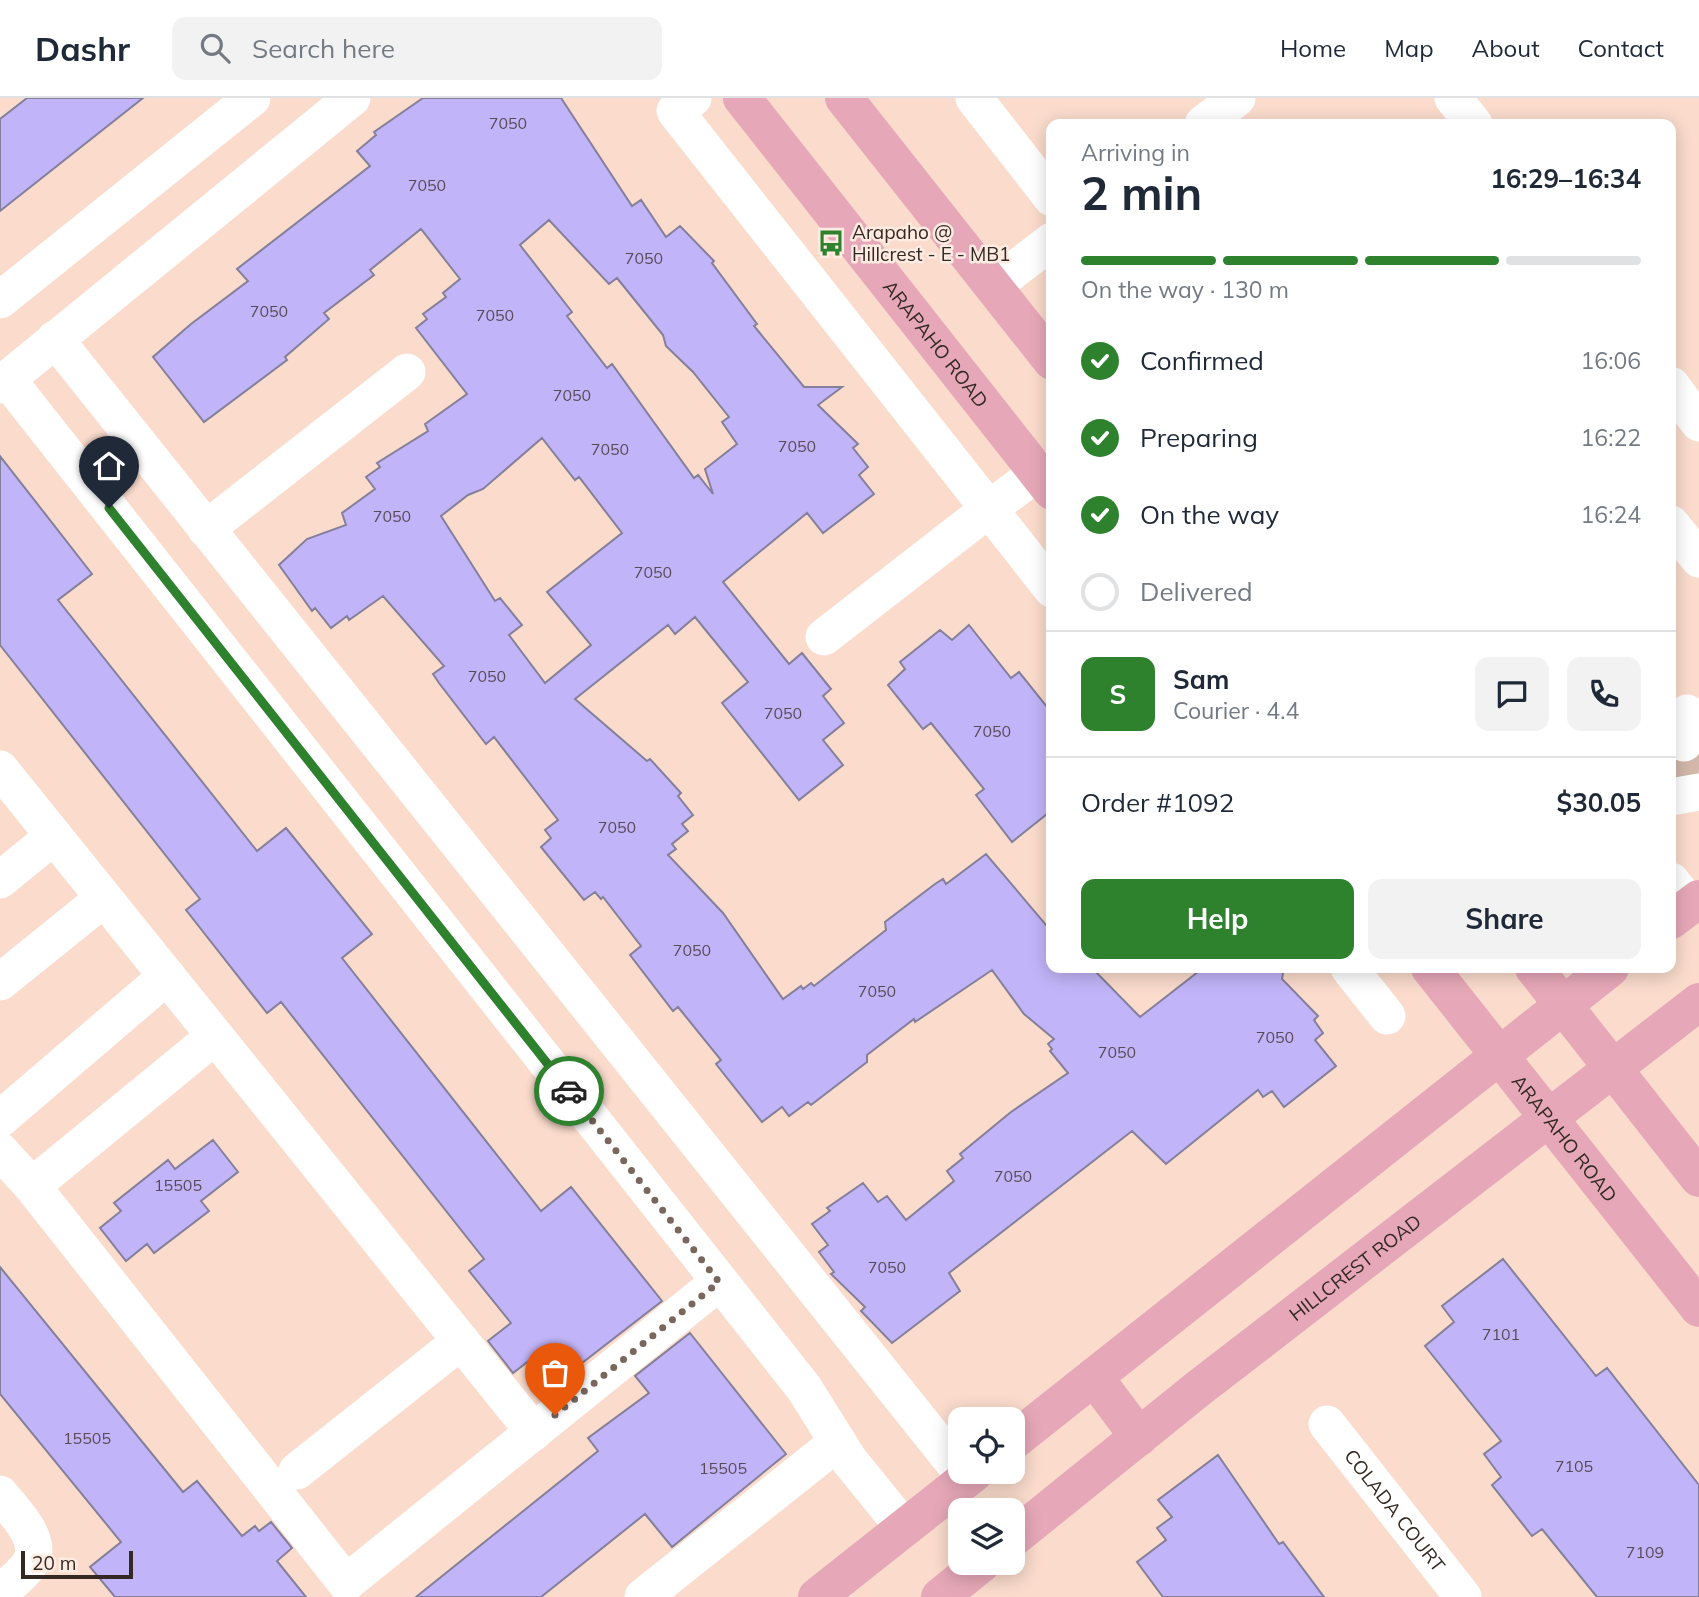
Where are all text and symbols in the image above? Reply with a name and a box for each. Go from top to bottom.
search box [172,17,662,80]
text: Dashr [35,28,130,69]
icon: search [196,29,234,67]
text: Search here [252,32,395,65]
text: Home [1280,33,1346,63]
text: Map [1384,33,1434,63]
text: About [1472,33,1540,63]
text: Contact [1578,33,1664,63]
house number: 7050 [489,113,527,133]
text: Arriving in [1081,138,1190,167]
text: 16:29–16:34 [1490,162,1641,195]
text: 2 min [1081,164,1202,222]
house number: 7050 [408,175,446,195]
place label: Arapaho @ Hillcrest - E - MB1 [852,220,1011,266]
bus stop icon: Arapaho @ Hillcrest - E - MB1 [816,228,846,258]
house number: 7050 [625,248,663,268]
street label: ARAPAHO ROAD [878,275,993,412]
text: On the way · 130 m [1081,275,1289,304]
house number: 7050 [250,301,288,321]
house number: 7050 [476,305,514,325]
icon: check [1081,342,1119,380]
text: Confirmed [1140,344,1264,377]
text: 16:06 [1581,346,1641,375]
house number: 7050 [553,385,591,405]
icon: check [1081,419,1119,457]
text: Preparing [1140,421,1258,454]
text: 16:22 [1581,423,1641,452]
pin [79,436,139,508]
house number: 7050 [778,436,816,456]
house number: 7050 [591,439,629,459]
icon: home [90,447,128,485]
icon: check [1081,496,1119,534]
text: On the way [1140,498,1279,531]
text: 16:24 [1581,500,1641,529]
house number: 7050 [373,506,411,526]
house number: 7050 [634,562,672,582]
text: Delivered [1140,575,1253,608]
button: chat [1475,657,1549,731]
button: phone [1567,657,1641,731]
text: Sam [1173,663,1229,696]
house number: 7050 [468,666,506,686]
text: S [1110,678,1126,711]
text: Courier · 4.4 [1173,696,1299,725]
house number: 7050 [764,703,802,723]
house number: 7050 [973,721,1011,741]
text: Order #1092 [1081,786,1234,819]
text: $30.05 [1557,786,1641,819]
house number: 7050 [598,817,636,837]
button: Help [1081,879,1354,959]
button: Share [1368,879,1641,959]
house number: 7050 [673,940,711,960]
house number: 7050 [858,981,896,1001]
house number: 7050 [1256,1027,1294,1047]
house number: 7050 [1098,1042,1136,1062]
courier [534,1056,604,1126]
street label: ARAPAHO ROAD [1507,1070,1622,1207]
icon: car [550,1072,588,1110]
house number: 7050 [994,1166,1032,1186]
house number: 15505 [154,1175,202,1195]
street label: HILLCREST ROAD [1284,1209,1426,1326]
house number: 7050 [868,1257,906,1277]
house number: 7101 [1482,1324,1520,1344]
pin [525,1343,585,1415]
icon: bag [536,1354,574,1392]
map controls [948,1407,1025,1575]
button: locate [948,1407,1025,1484]
house number: 15505 [63,1428,111,1448]
street label: COLADA COURT [1339,1444,1451,1577]
house number: 7105 [1555,1456,1593,1476]
house number: 15505 [699,1458,747,1478]
button: layers [948,1498,1025,1575]
house number: 7109 [1626,1542,1664,1562]
scale bar [21,1548,133,1580]
text: 20 m [32,1551,76,1575]

